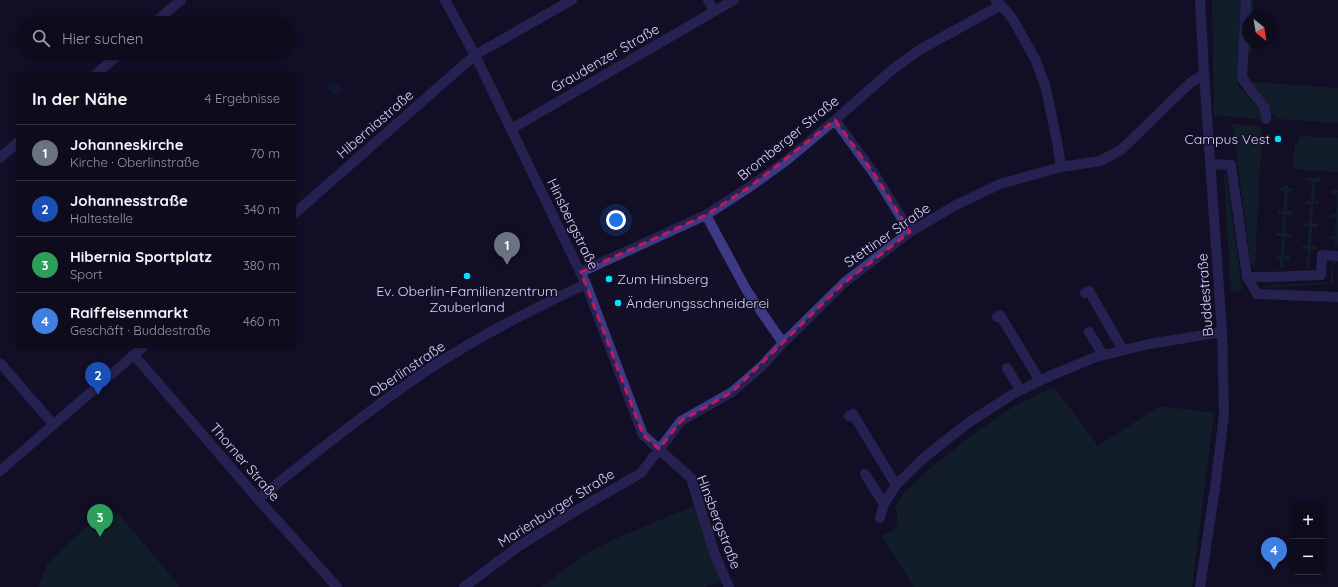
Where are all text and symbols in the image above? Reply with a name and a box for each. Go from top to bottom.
north arrow [1242,12,1278,48]
search box [16,16,296,60]
street label: Graudenzer Straße [548,20,662,96]
icon: search [30,27,52,49]
text: Hier suchen [62,29,143,48]
street label: Hiberniastraße [333,86,417,162]
text: In der Nähe [32,88,128,109]
text: 4 Ergebnisse [204,90,280,106]
street label: Bromberger Straße [734,92,842,184]
place label: Campus Vest [1185,130,1270,148]
marker: Campus Vest [1273,134,1283,144]
text: Johanneskirche [70,135,184,154]
text: 1 [42,145,48,161]
text: 70 m [250,145,280,161]
text: Kirche · Oberlinstraße [70,154,199,170]
street label: Hinsbergstraße [543,175,603,273]
text: Johannesstraße [70,191,188,210]
street label: Stettiner Straße [841,199,934,271]
text: 2 [41,201,49,217]
text: 340 m [243,201,280,217]
text: Haltestelle [70,210,133,226]
your location [606,210,626,230]
pin: 1 [494,232,520,265]
text: Hibernia Sportplatz [70,247,212,266]
street label: Buddestraße [1193,253,1217,337]
text: 3 [42,257,48,273]
text: 380 m [243,257,280,273]
text: Sport [70,266,102,282]
place label: Zum Hinsberg [617,270,709,288]
marker: Ev. Oberlin-Familienzentrum Zauberland [462,271,472,281]
marker: Zum Hinsberg [604,274,614,284]
place label: Ev. Oberlin-Familienzentrum Zauberland [376,282,558,316]
place label: Änderungsschneiderei [626,294,769,312]
marker: Änderungsschneiderei [613,298,623,308]
text: Raiffeisenmarkt [70,303,188,322]
text: 4 [41,313,49,329]
text: 460 m [243,313,280,329]
text: Geschäft · Buddestraße [70,322,211,338]
street label: Oberlinstraße [365,337,449,401]
pin: 2 [85,362,111,395]
street label: Thorner Straße [206,419,284,505]
street label: Marienburger Straße [494,465,618,551]
street label: Hinsbergstraße [693,472,745,572]
map controls [1290,503,1326,575]
button: + [1290,503,1326,539]
pin: 3 [87,504,113,537]
pin: 4 [1261,537,1287,570]
button: − [1290,539,1326,575]

